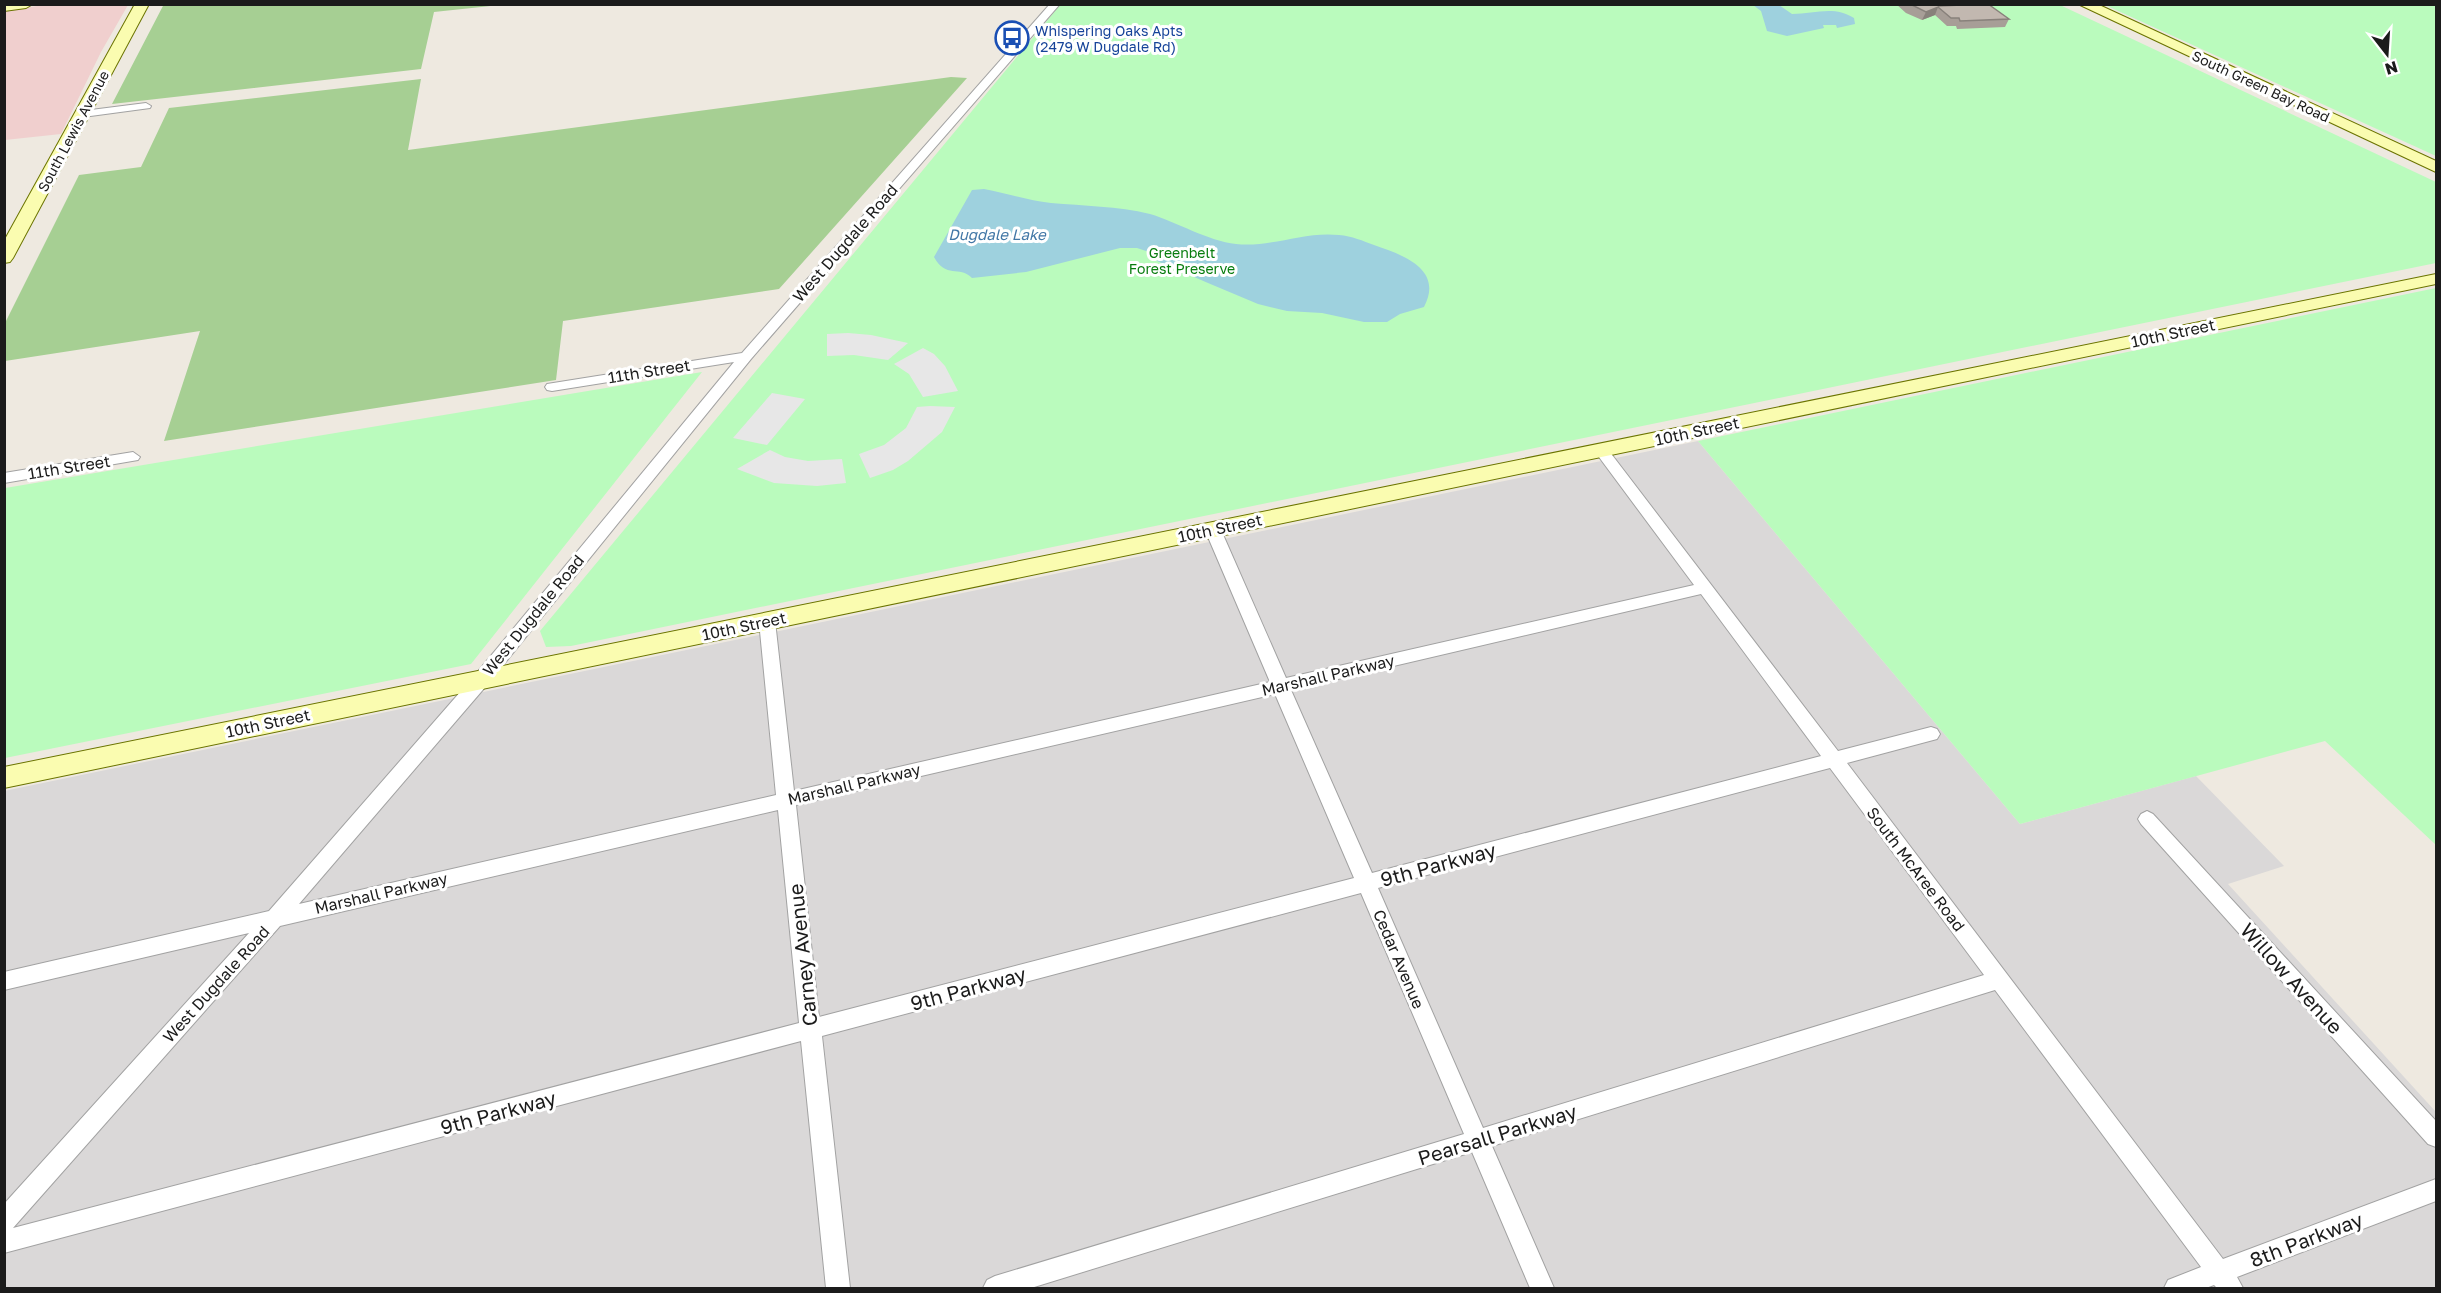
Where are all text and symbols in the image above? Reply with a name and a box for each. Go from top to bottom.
bus stop icon: Whispering Oaks Apts (2479 W Dugdale Rd) [994,20,1030,56]
place label: Whispering Oaks Apts (2479 W Dugdale Rd) [1035,22,1183,55]
north arrow [2357,24,2417,84]
street label: South Green Bay Road [2190,47,2332,125]
text: N [2383,57,2400,80]
street label: South Lewis Avenue [34,68,112,194]
street label: West Dugdale Road [788,180,902,306]
water label: Dugdale Lake [948,225,1047,244]
park label: Greenbelt Forest Preserve [1129,244,1235,277]
street label: 10th Street [2129,314,2217,352]
street label: 11th Street [606,355,692,387]
street label: 10th Street [1653,412,1741,450]
street label: 11th Street [26,451,112,483]
street label: 10th Street [1176,509,1264,547]
street label: West Dugdale Road [478,550,588,680]
street label: 10th Street [700,607,788,645]
street label: Marshall Parkway [1260,650,1396,700]
street label: 10th Street [224,704,312,742]
street label: Marshall Parkway [786,759,922,809]
street label: South McAree Road [1863,803,1969,935]
street label: 9th Parkway [1378,837,1498,891]
street label: Marshall Parkway [313,868,449,918]
street label: Carney Avenue [783,883,821,1027]
street label: Cedar Avenue [1369,906,1429,1012]
street label: Willow Avenue [2236,918,2348,1038]
street label: West Dugdale Road [158,922,274,1046]
street label: 9th Parkway [908,961,1028,1015]
street label: 9th Parkway [438,1085,558,1139]
street label: Pearsall Parkway [1415,1098,1579,1170]
street label: 8th Parkway [2246,1206,2366,1272]

